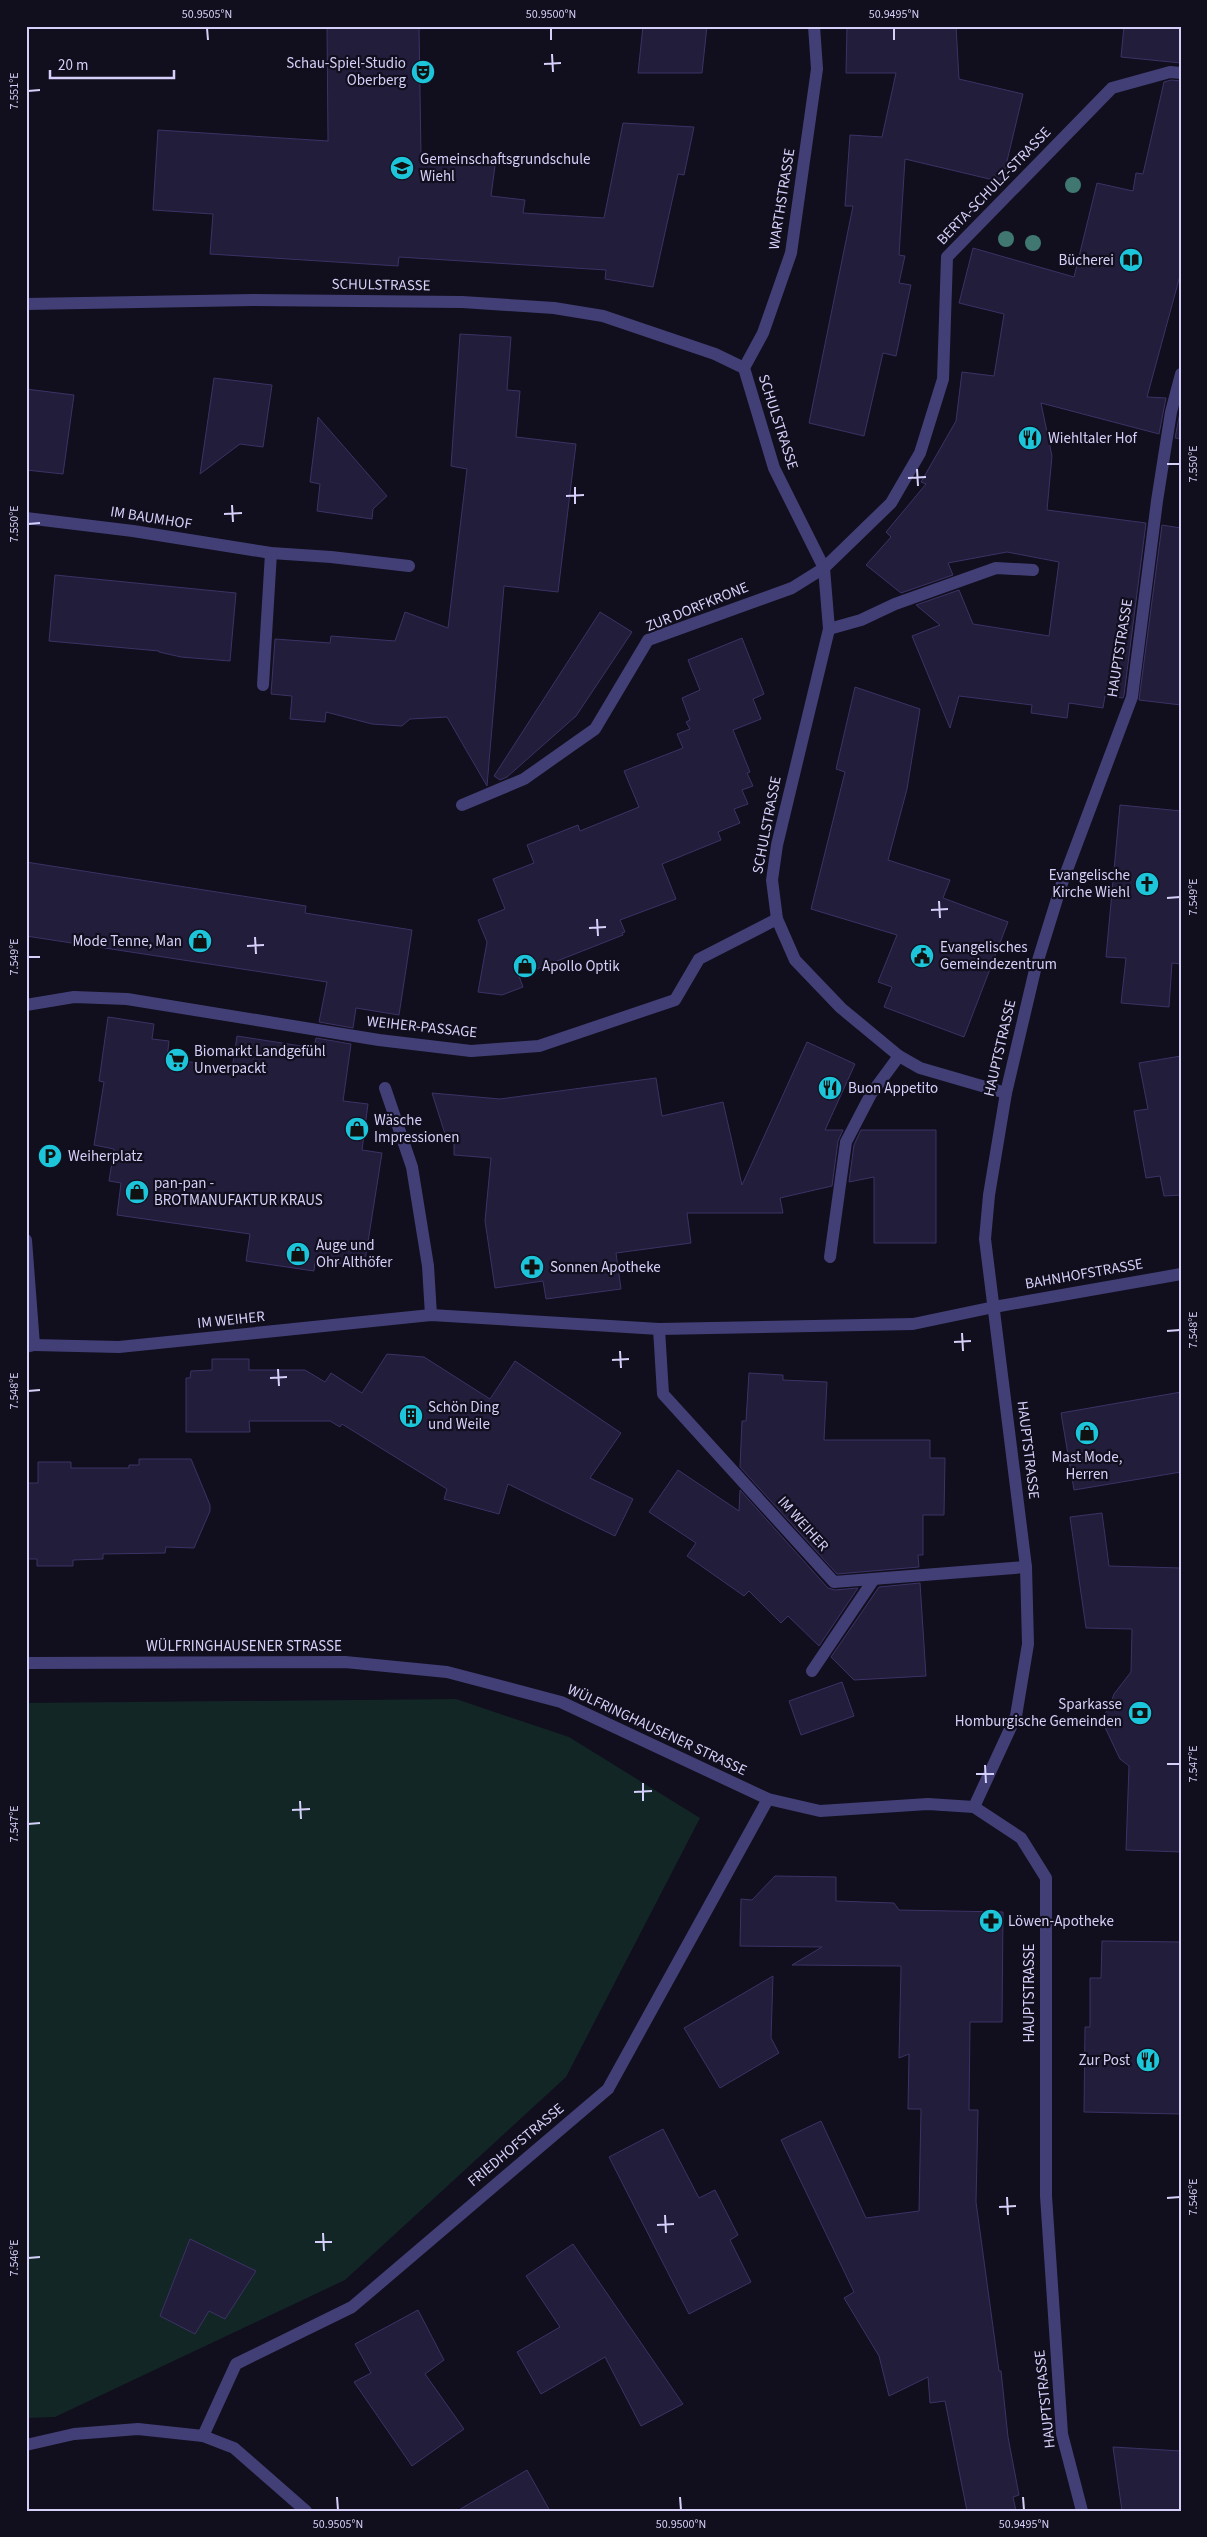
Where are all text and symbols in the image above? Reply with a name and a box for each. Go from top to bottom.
text: 50.9505°N [182,6,232,23]
text: 50.9500°N [526,6,576,23]
text: 50.9495°N [869,6,919,23]
scale bar [50,48,174,80]
place label: Schau-Spiel-Studio Oberberg [286,53,406,91]
text: 20 m [58,55,88,76]
theatre icon: Schau-Spiel-Studio Oberberg [410,59,436,85]
text: 7.551°E [6,72,23,110]
street label: BERTA-SCHULZ-STRASSE [932,122,1056,250]
street label: WARTHSTRASSE [764,147,800,251]
place label: Gemeinschaftsgrundschule Wiehl [420,149,591,187]
school or university icon: Gemeinschaftsgrundschule Wiehl [389,155,415,181]
library icon: Bücherei [1118,247,1144,273]
place label: Bücherei [1058,250,1114,271]
street label: SCHULSTRASSE [331,274,431,296]
street label: SCHULSTRASSE [753,372,803,472]
restaurant icon: Wiehltaler Hof [1017,425,1043,451]
place label: Wiehltaler Hof [1048,428,1138,449]
text: 7.550°E [1185,445,1202,483]
street label: IM BAUMHOF [109,501,194,535]
text: 7.550°E [6,505,23,543]
street label: ZUR DORFKRONE [642,577,752,637]
street label: HAUPTSTRASSE [1102,597,1138,699]
street label: SCHULSTRASSE [747,774,787,876]
place label: Evangelische Kirche Wiehl [1049,865,1130,903]
church icon: Evangelische Kirche Wiehl [1134,871,1160,897]
text: 7.549°E [1185,878,1202,916]
shop icon: Mode Tenne, Man [187,928,213,954]
place label: Mode Tenne, Man [72,931,182,952]
place label: Evangelisches Gemeindezentrum [940,937,1057,975]
text: 7.549°E [6,938,23,976]
public building icon: Evangelisches Gemeindezentrum [909,943,935,969]
shop icon: Apollo Optik [512,953,538,979]
place label: Apollo Optik [542,956,620,977]
street label: HAUPTSTRASSE [979,997,1021,1099]
street label: WEIHER-PASSAGE [366,1011,478,1043]
place label: Biomarkt Landgefühl Unverpackt [194,1041,326,1079]
supermarket icon: Biomarkt Landgefühl Unverpackt [164,1047,190,1073]
restaurant icon: Buon Appetito [817,1075,843,1101]
place label: Buon Appetito [848,1078,938,1099]
place label: Wäsche Impressionen [374,1110,459,1148]
shop icon: Wäsche Impressionen [344,1116,370,1142]
parking icon: Weiherplatz [37,1143,63,1169]
place label: Weiherplatz [68,1146,143,1167]
place label: pan-pan - BROTMANUFAKTUR KRAUS [154,1173,323,1211]
shop icon: pan-pan - BROTMANUFAKTUR KRAUS [124,1179,150,1205]
place label: Auge und Ohr Althöfer [316,1235,393,1273]
shop icon: Auge und Ohr Althöfer [285,1241,311,1267]
street label: BAHNHOFSTRASSE [1023,1253,1145,1295]
pharmacy icon: Sonnen Apotheke [519,1254,545,1280]
place label: Sonnen Apotheke [550,1257,661,1278]
street label: IM WEIHER [196,1306,266,1334]
text: 7.548°E [1185,1311,1202,1349]
text: 7.548°E [6,1372,23,1410]
place label: Schön Ding und Weile [428,1397,499,1435]
street label: HAUPTSTRASSE [1012,1400,1044,1501]
building icon: Schön Ding und Weile [398,1403,424,1429]
shop icon: Mast Mode, Herren [1074,1420,1100,1446]
place label: Mast Mode, Herren [1051,1447,1123,1485]
street label: IM WEIHER [773,1492,834,1557]
street label: WÜLFRINGHAUSENER STRASSE [146,1636,342,1657]
street label: WÜLFRINGHAUSENER STRASSE [564,1679,750,1781]
place label: Sparkasse Homburgische Gemeinden [955,1694,1122,1732]
bank icon: Sparkasse Homburgische Gemeinden [1127,1700,1153,1726]
text: 7.547°E [1185,1745,1202,1783]
text: 7.547°E [6,1805,23,1843]
pharmacy icon: Löwen-Apotheke [978,1908,1004,1934]
place label: Löwen-Apotheke [1008,1911,1114,1932]
street label: HAUPTSTRASSE [1019,1943,1040,2043]
restaurant icon: Zur Post [1135,2047,1161,2073]
place label: Zur Post [1079,2050,1130,2071]
street label: FRIEDHOFSTRASSE [463,2098,569,2192]
text: 7.546°E [1185,2178,1202,2216]
text: 7.546°E [6,2239,23,2277]
street label: HAUPTSTRASSE [1029,2349,1061,2449]
text: 50.9505°N [313,2516,363,2533]
text: 50.9500°N [656,2516,706,2533]
text: 50.9495°N [999,2516,1049,2533]

